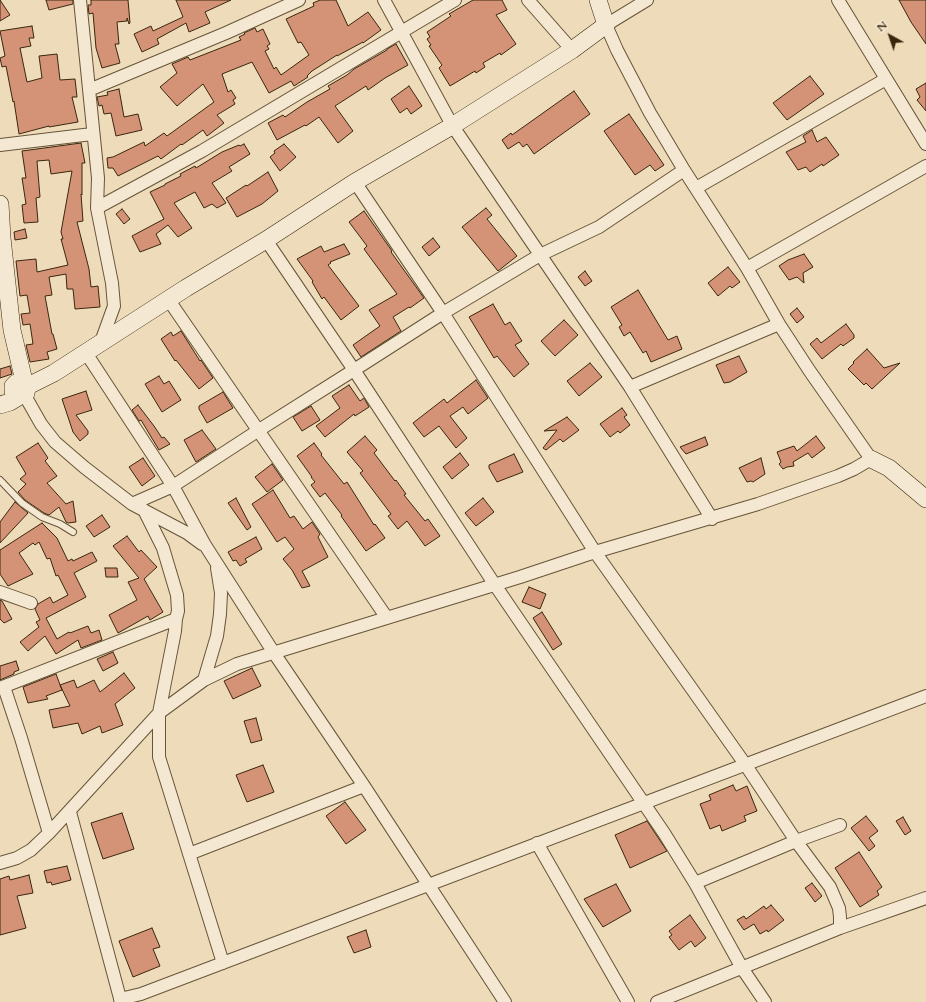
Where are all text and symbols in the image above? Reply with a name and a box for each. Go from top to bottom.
north arrow [870,16,910,56]
text: N [873,18,890,35]

